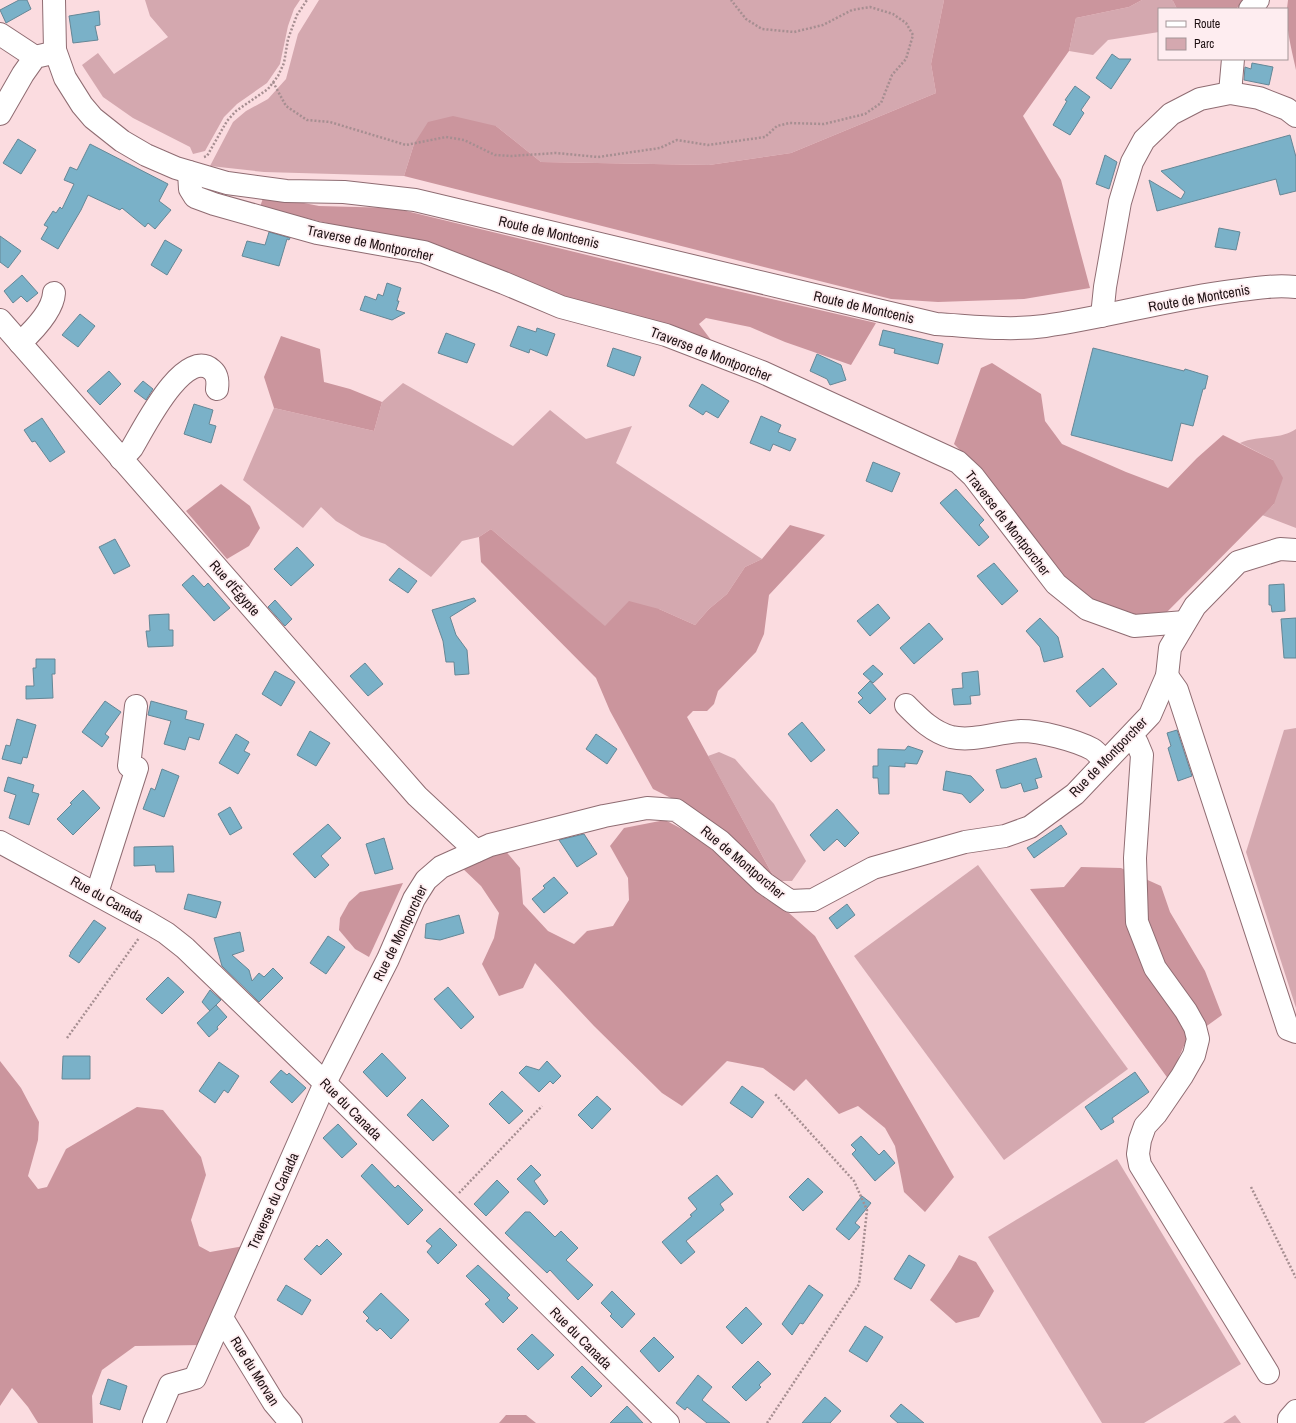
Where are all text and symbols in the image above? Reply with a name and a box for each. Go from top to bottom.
legend [1158,8,1288,60]
text: Route [1194,16,1220,32]
text: Parc [1194,36,1214,52]
street label: Route de Montcenis [497,212,601,252]
street label: Traverse de Montporcher [305,221,435,265]
street label: Route de Montcenis [1147,280,1251,316]
street label: Route de Montcenis [812,287,916,327]
street label: Traverse de Montporcher [648,323,774,385]
street label: Traverse de Montporcher [961,467,1055,579]
street label: Rue d'Égypte [206,556,264,620]
street label: Rue de Montporcher [1065,713,1151,801]
street label: Rue de Montporcher [697,821,789,903]
street label: Rue du Canada [67,872,147,927]
street label: Rue de Montporcher [369,882,431,984]
street label: Rue du Canada [316,1074,386,1144]
street label: Traverse du Canada [244,1149,303,1252]
street label: Rue du Canada [546,1303,616,1373]
street label: Rue du Morvan [227,1333,283,1409]

